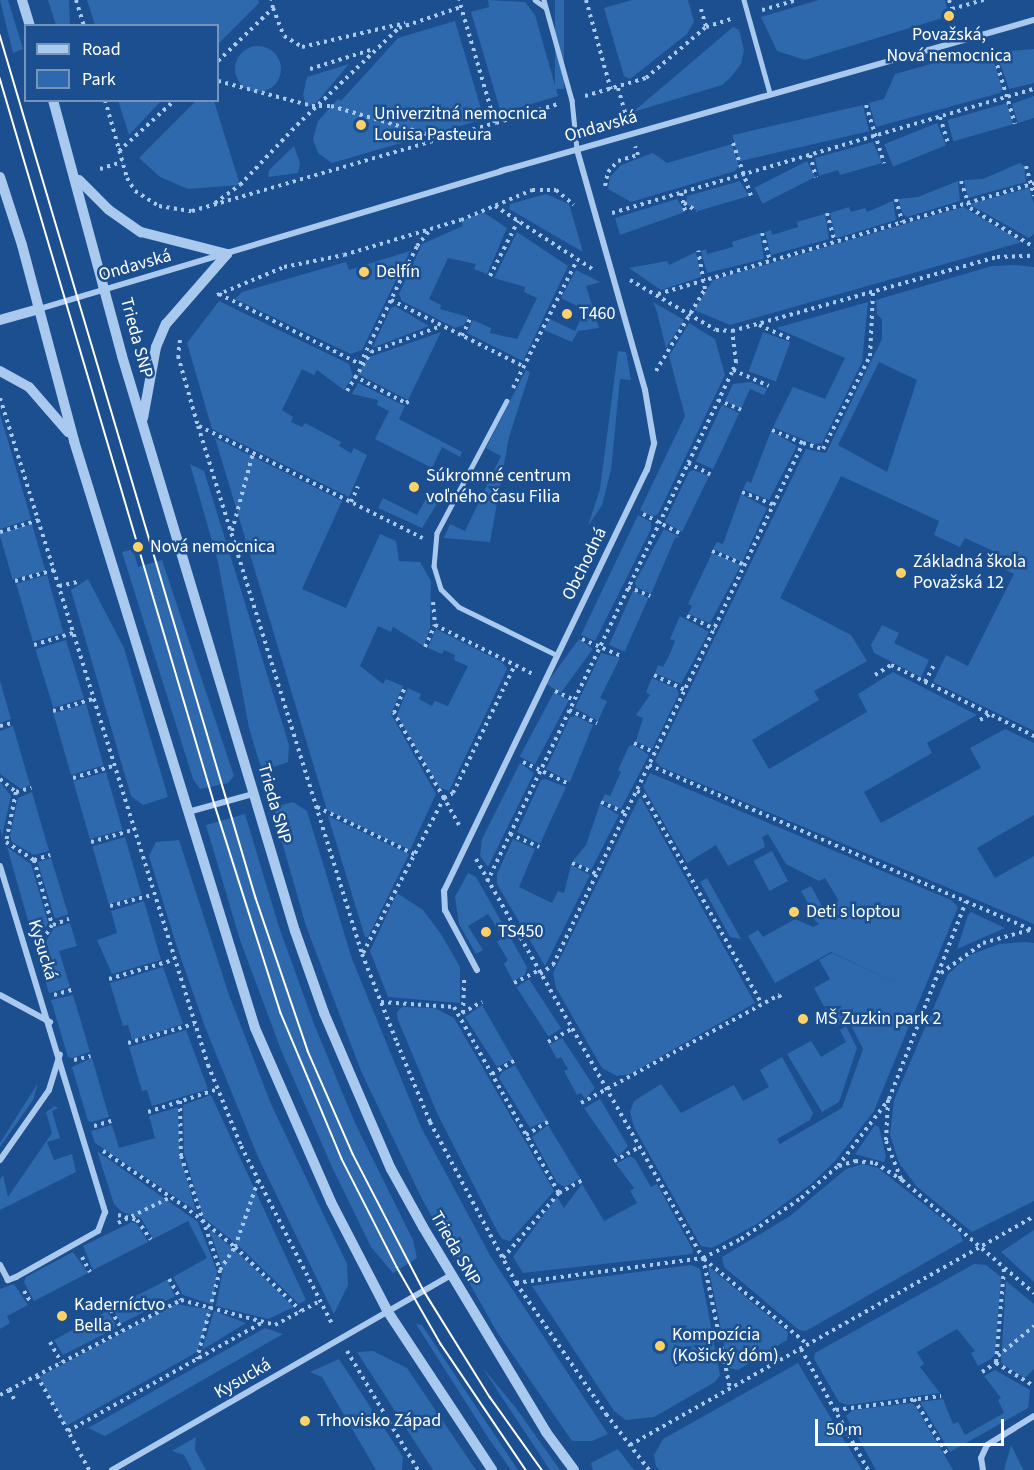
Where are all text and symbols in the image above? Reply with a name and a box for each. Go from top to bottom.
marker: Považská, Nová nemocnica [942,9,956,23]
legend [24,24,219,102]
place label: Považská, Nová nemocnica [886,25,1012,68]
text: Road [82,37,121,62]
text: Park [82,67,116,92]
place label: Univerzitná nemocnica Louisa Pasteura [374,104,547,146]
street label: Ondavská [562,106,640,148]
marker: Univerzitná nemocnica Louisa Pasteura [352,116,370,134]
street label: Ondavská [96,245,174,287]
place label: Delfín [376,261,420,283]
marker: Delfín [357,265,371,279]
street label: Trieda SNP [115,295,157,381]
place label: T460 [579,303,615,325]
marker: T460 [560,307,574,321]
place label: Súkromné centrum voľného času Filia [426,466,571,508]
marker: Súkromné centrum voľného času Filia [407,480,421,494]
street label: Obchodná [558,524,612,604]
place label: Nová nemocnica [150,536,275,558]
marker: Nová nemocnica [131,540,145,554]
place label: Základná škola Považská 12 [913,552,1026,594]
marker: Základná škola Považská 12 [894,566,908,580]
street label: Trieda SNP [252,761,296,847]
place label: Deti s loptou [806,901,900,923]
marker: Deti s loptou [787,905,801,919]
street label: Kysucká [23,917,61,983]
place label: TS450 [498,921,543,943]
marker: TS450 [479,925,493,939]
place label: MŠ Zuzkin park 2 [815,1008,941,1030]
marker: MŠ Zuzkin park 2 [796,1012,810,1026]
street label: Trieda SNP [425,1208,485,1290]
place label: Kaderníctvo Bella [74,1295,165,1338]
marker: Kaderníctvo Bella [55,1309,69,1323]
place label: Kompozícia (Košický dóm) [672,1325,779,1368]
marker: Kompozícia (Košický dóm) [653,1339,667,1353]
street label: Kysucká [211,1354,275,1404]
scale bar [818,1407,1007,1445]
place label: Trhovisko Západ [317,1410,441,1432]
marker: Trhovisko Západ [298,1414,312,1428]
text: 50 m [826,1417,862,1442]

